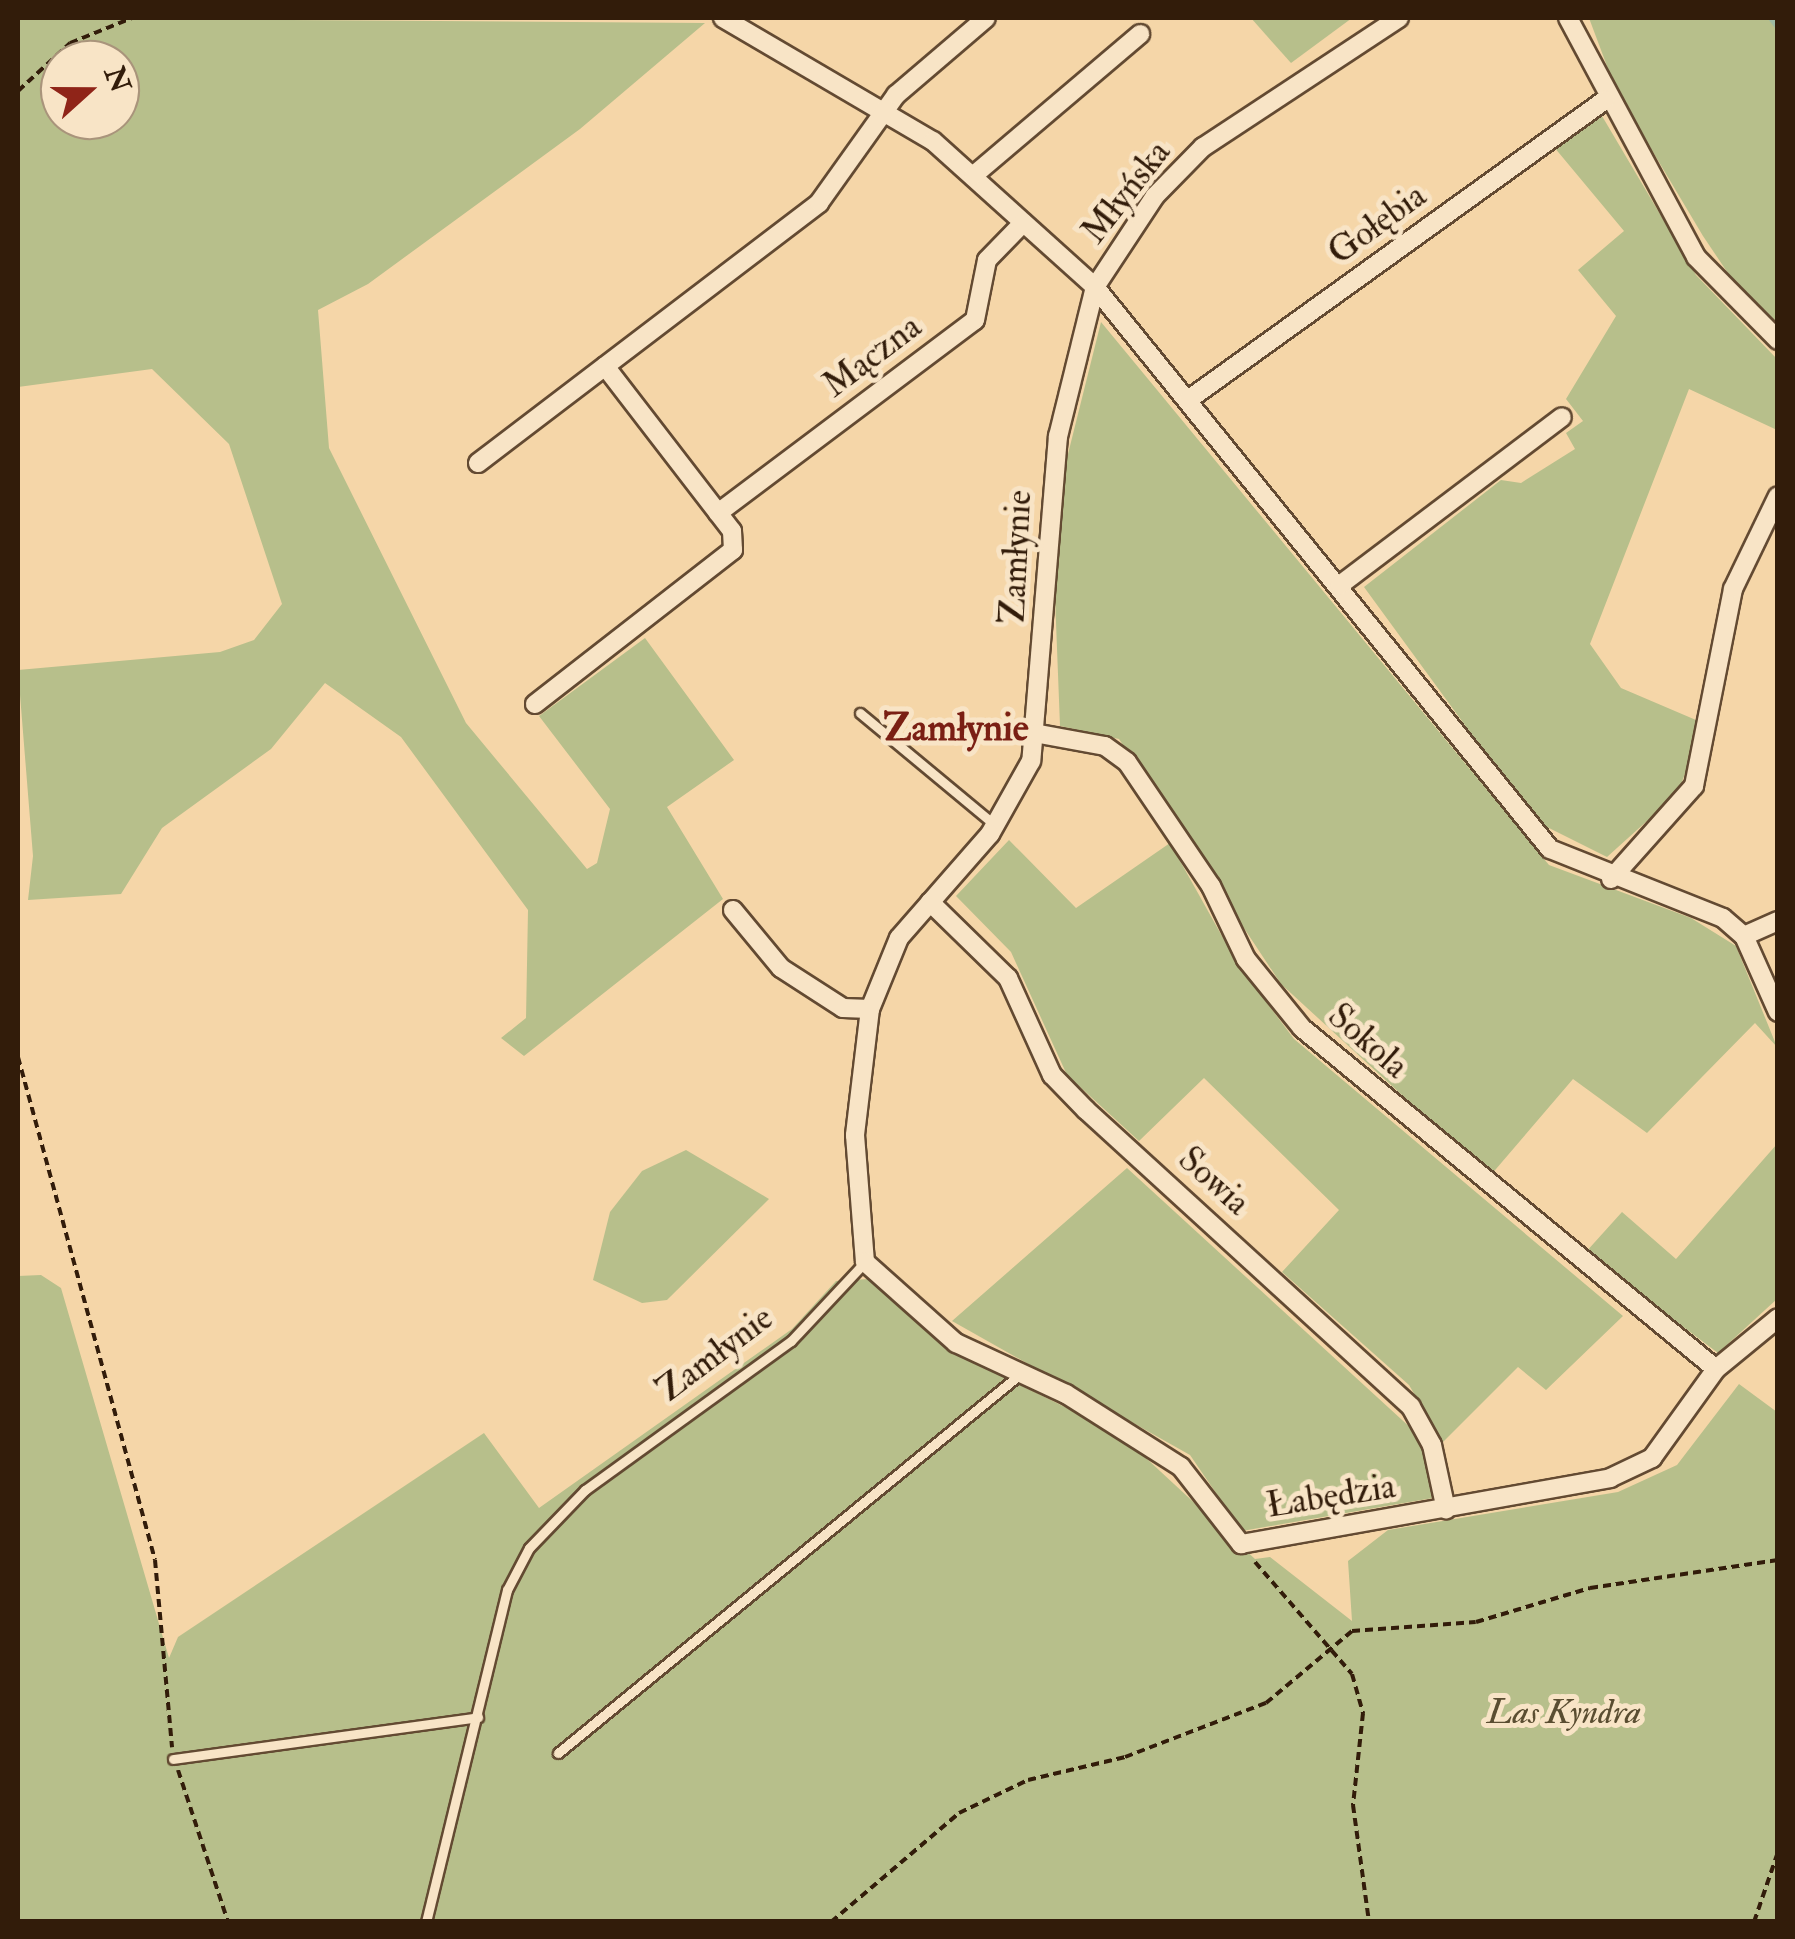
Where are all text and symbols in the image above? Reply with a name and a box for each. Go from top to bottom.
north arrow [40,40,140,140]
text: N [96,62,137,98]
street label: Młyńska [1073,132,1179,252]
street label: Gołębia [1320,175,1434,273]
street label: Mączna [815,306,929,406]
street label: Zamłynie [992,489,1040,625]
district label: Zamłynie [883,706,1029,752]
street label: Sokola [1319,995,1417,1087]
street label: Sowia [1170,1138,1258,1224]
street label: Zamłynie [649,1297,781,1411]
street label: Łabędzia [1264,1465,1398,1527]
park label: Las Kyndra [1487,1691,1641,1733]

